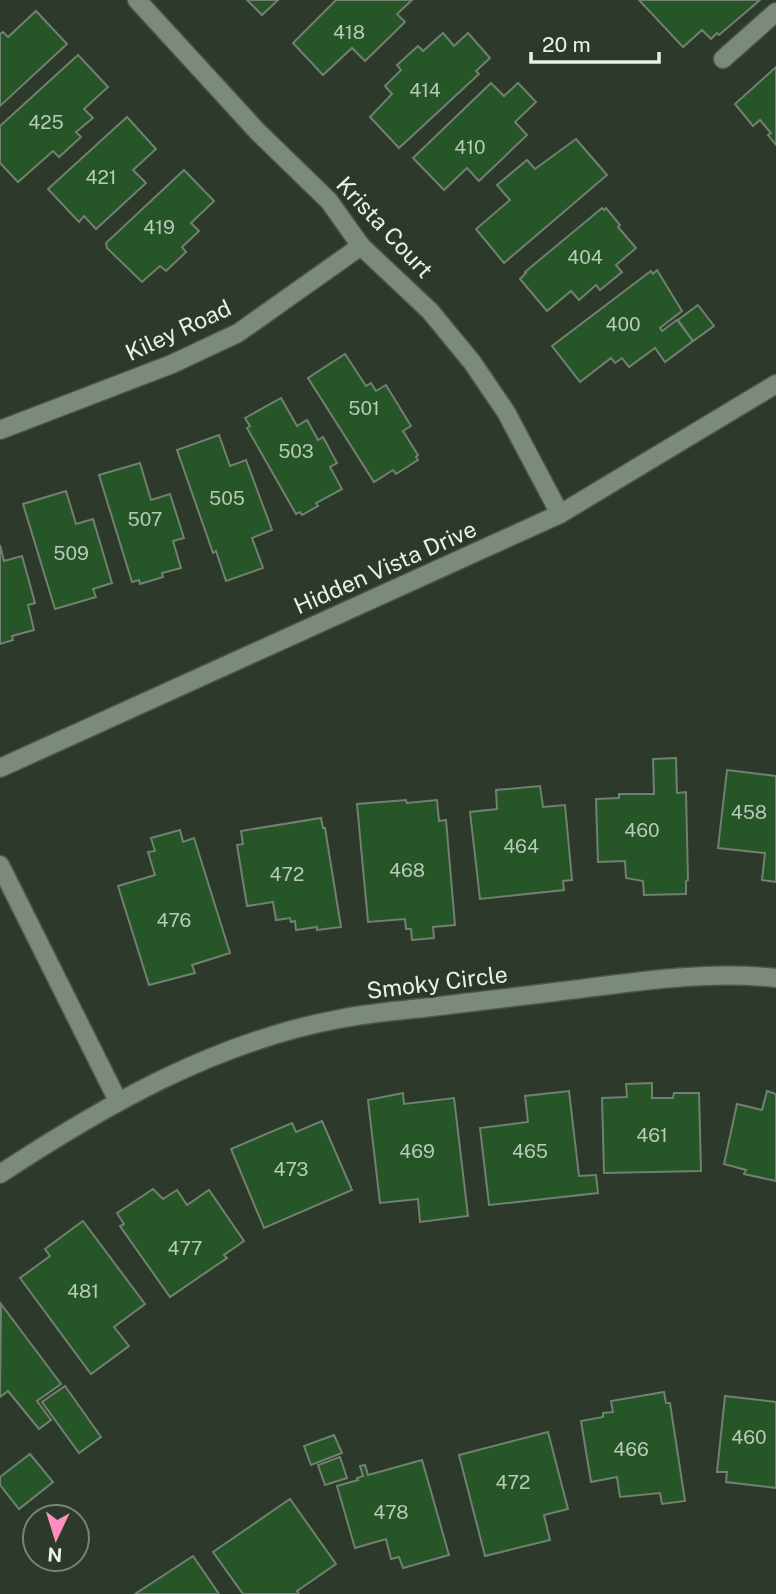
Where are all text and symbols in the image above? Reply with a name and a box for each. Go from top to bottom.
house number: 418 [333,21,365,43]
scale bar [531,21,659,65]
text: 20 m [542,32,591,57]
house number: 414 [409,79,441,101]
house number: 425 [28,111,64,133]
house number: 410 [454,136,486,158]
house number: 421 [86,166,117,188]
street label: Krista Court [331,171,439,283]
house number: 419 [143,216,175,238]
house number: 404 [567,246,603,268]
street label: Kiley Road [121,294,235,366]
house number: 400 [605,313,641,335]
house number: 501 [348,397,380,419]
house number: 503 [278,440,314,462]
house number: 505 [209,487,245,509]
house number: 507 [128,508,162,530]
street label: Hidden Vista Drive [290,515,480,619]
house number: 509 [53,542,89,564]
house number: 458 [731,801,767,823]
house number: 460 [624,819,660,841]
house number: 464 [503,835,539,857]
house number: 468 [389,859,425,881]
house number: 472 [270,863,304,885]
house number: 476 [157,909,191,931]
street label: Smoky Circle [365,960,509,1004]
house number: 461 [636,1124,668,1146]
house number: 469 [399,1140,435,1162]
house number: 465 [512,1140,548,1162]
house number: 473 [274,1158,309,1180]
house number: 477 [167,1237,203,1259]
house number: 481 [67,1280,99,1302]
house number: 460 [731,1426,767,1448]
house number: 466 [613,1438,649,1460]
house number: 472 [496,1471,530,1493]
house number: 478 [373,1501,409,1523]
north arrow [21,1503,91,1573]
text: N [47,1543,63,1566]

